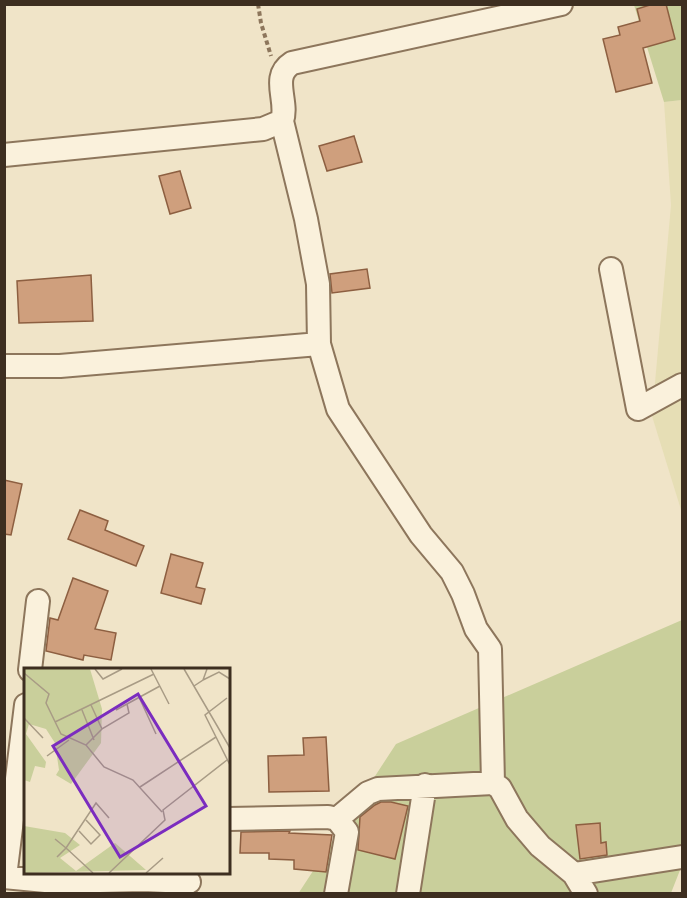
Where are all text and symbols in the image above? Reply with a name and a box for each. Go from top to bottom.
inset map [24,668,230,874]

